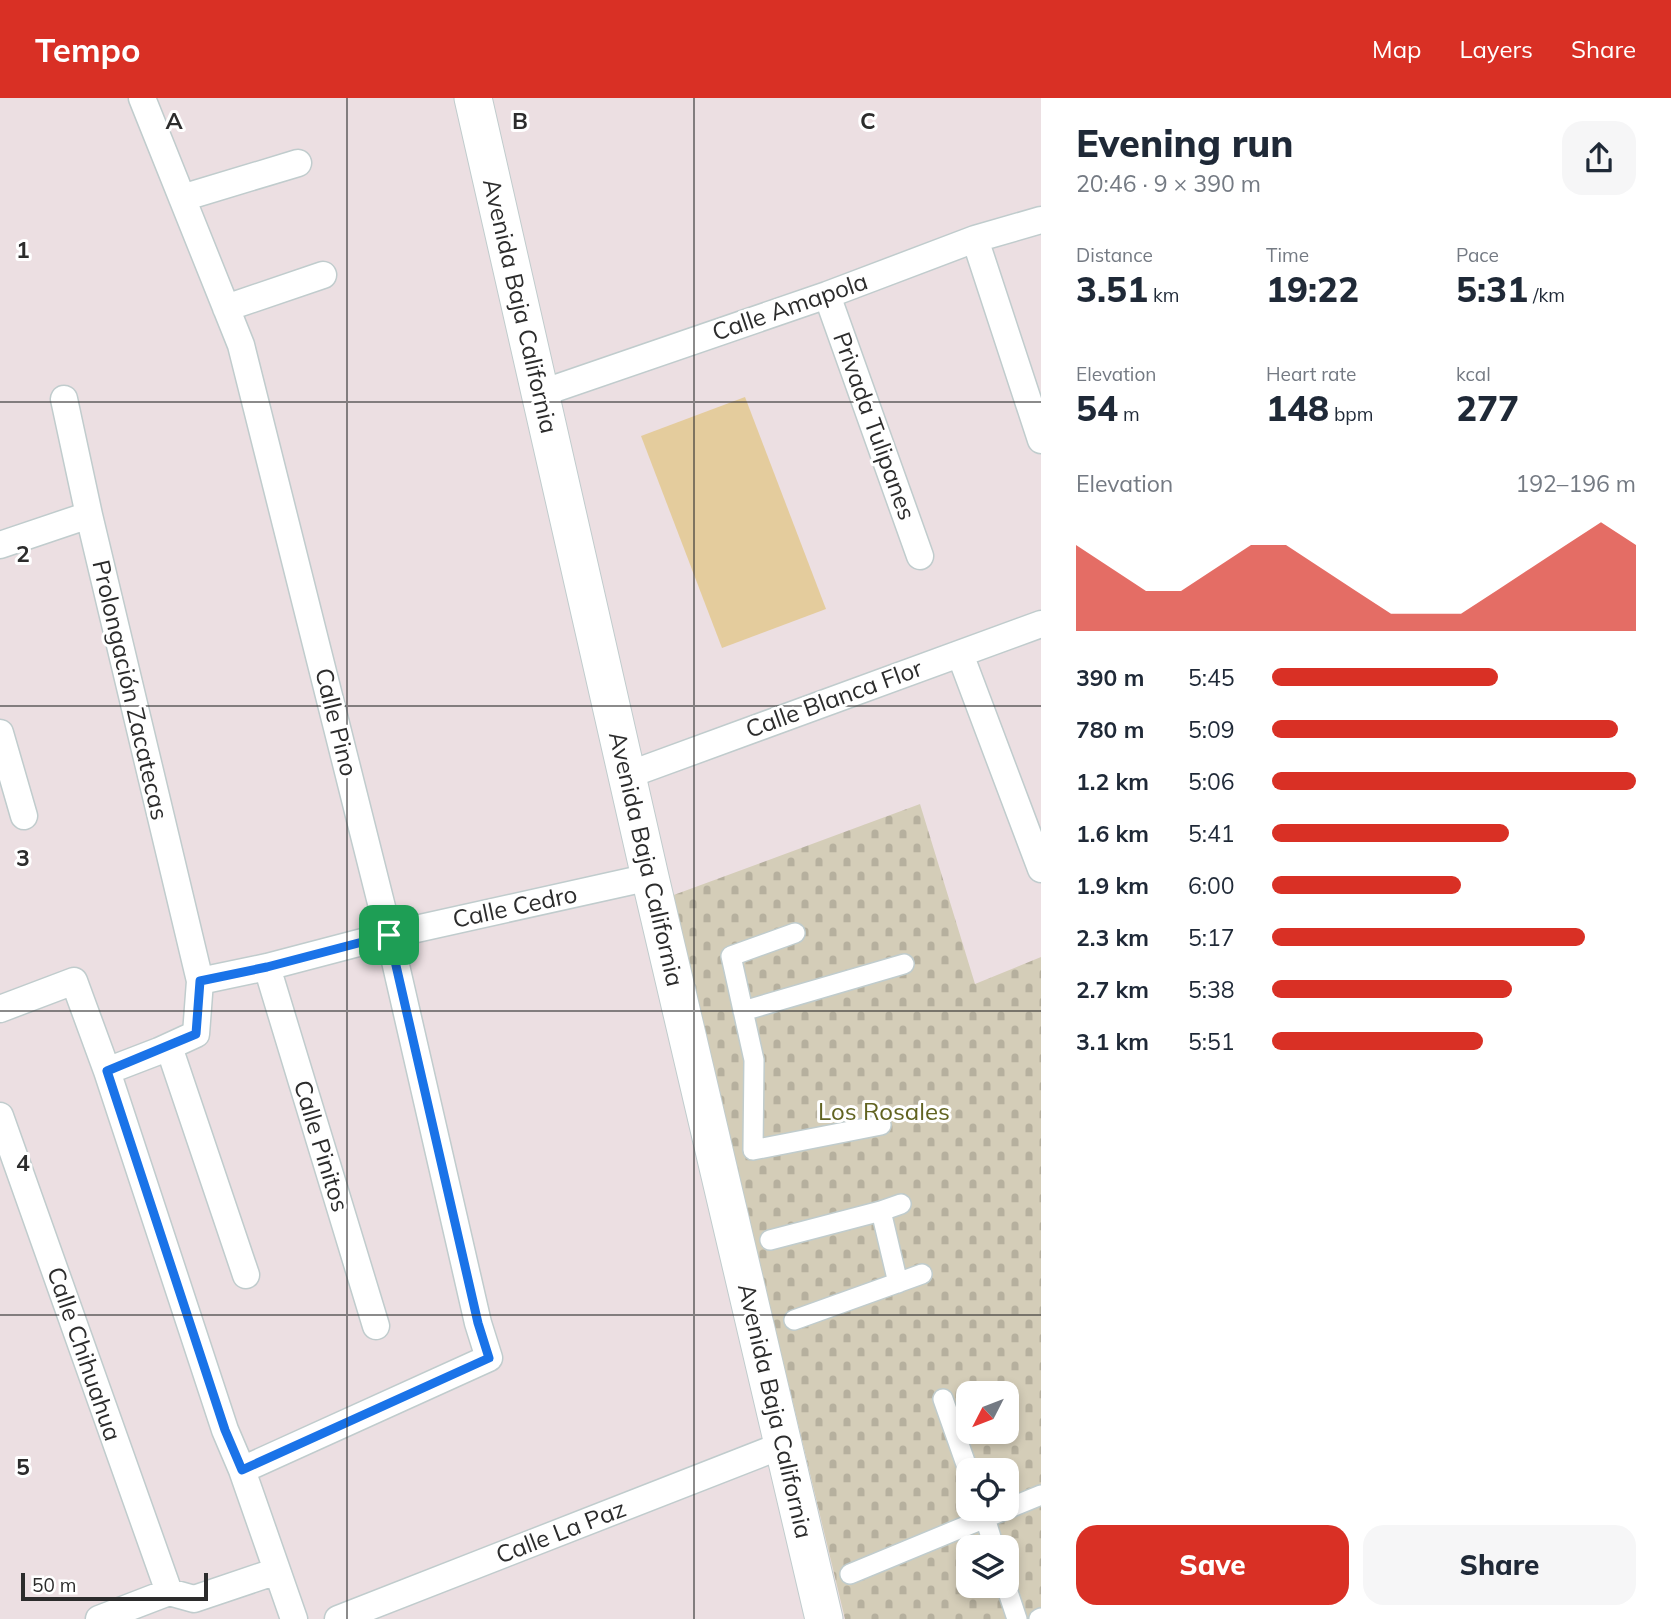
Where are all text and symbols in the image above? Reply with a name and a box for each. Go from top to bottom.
text: Tempo [35,29,141,70]
text: Map [1372,34,1421,64]
text: Layers [1459,34,1533,64]
text: Share [1571,34,1636,64]
text: A [165,106,183,135]
text: B [512,106,528,135]
text: C [860,106,876,135]
text: Evening run [1076,119,1294,167]
button: share [1562,121,1636,195]
text: 20:46 · 9 × 390 m [1076,169,1261,198]
street label: Avenida Baja California [477,175,565,436]
text: 1 [16,235,30,264]
text: Distance [1076,243,1153,267]
text: Time [1266,243,1309,267]
text: Pace [1456,243,1499,267]
street label: Calle Amapola [708,265,871,347]
text: 3.51 [1076,267,1148,311]
text: 19:22 [1266,267,1359,311]
text: 5:31 [1456,267,1528,311]
text: km [1148,283,1180,307]
text: /km [1528,283,1565,307]
street label: Privada Tulipanes [827,328,923,524]
text: Elevation [1076,362,1156,386]
text: Heart rate [1266,362,1356,386]
text: kcal [1456,362,1491,386]
text: 54 [1076,386,1118,430]
text: 148 [1266,386,1329,430]
text: 277 [1456,386,1519,430]
text: m [1118,402,1140,426]
text: bpm [1329,402,1373,426]
text: Elevation [1076,469,1173,498]
text: 192–196 m [1515,469,1636,498]
text: 2 [16,539,30,568]
street label: Prolongación Zacatecas [86,557,175,823]
street label: Calle Blanca Flor [741,652,926,744]
text: 390 m [1076,663,1144,692]
text: 5:45 [1188,663,1235,692]
street label: Calle Pino [309,665,365,779]
text: 780 m [1076,715,1144,744]
text: 5:09 [1188,715,1235,744]
street label: Avenida Baja California [603,728,691,989]
text: 1.2 km [1076,767,1149,796]
text: 5:06 [1188,767,1235,796]
text: 1.6 km [1076,819,1149,848]
text: 5:41 [1188,819,1235,848]
text: 3 [16,843,30,872]
text: 1.9 km [1076,871,1149,900]
text: 6:00 [1188,871,1235,900]
street label: Calle Cedro [450,878,580,934]
pin [359,905,419,965]
icon: arrive [370,916,408,954]
text: 2.3 km [1076,923,1149,952]
text: 5:17 [1188,923,1235,952]
text: 2.7 km [1076,975,1149,1004]
text: 5:38 [1188,975,1235,1004]
text: 3.1 km [1076,1027,1149,1056]
text: 5:51 [1188,1027,1235,1056]
street label: Calle Pinitos [288,1076,356,1215]
park label: Los Rosales [818,1096,950,1126]
text: 4 [16,1148,30,1177]
street label: Calle Chihuahua [41,1263,129,1445]
street label: Avenida Baja California [732,1280,820,1541]
north arrow [956,1381,1018,1444]
map controls [956,1381,1019,1598]
text: 5 [16,1452,30,1481]
button: locate [956,1458,1019,1521]
street label: Calle La Paz [491,1493,630,1570]
button: Save [1076,1525,1349,1605]
button: Share [1363,1525,1636,1605]
button: layers [956,1535,1019,1598]
scale bar [21,1570,208,1602]
text: 50 m [32,1573,76,1597]

